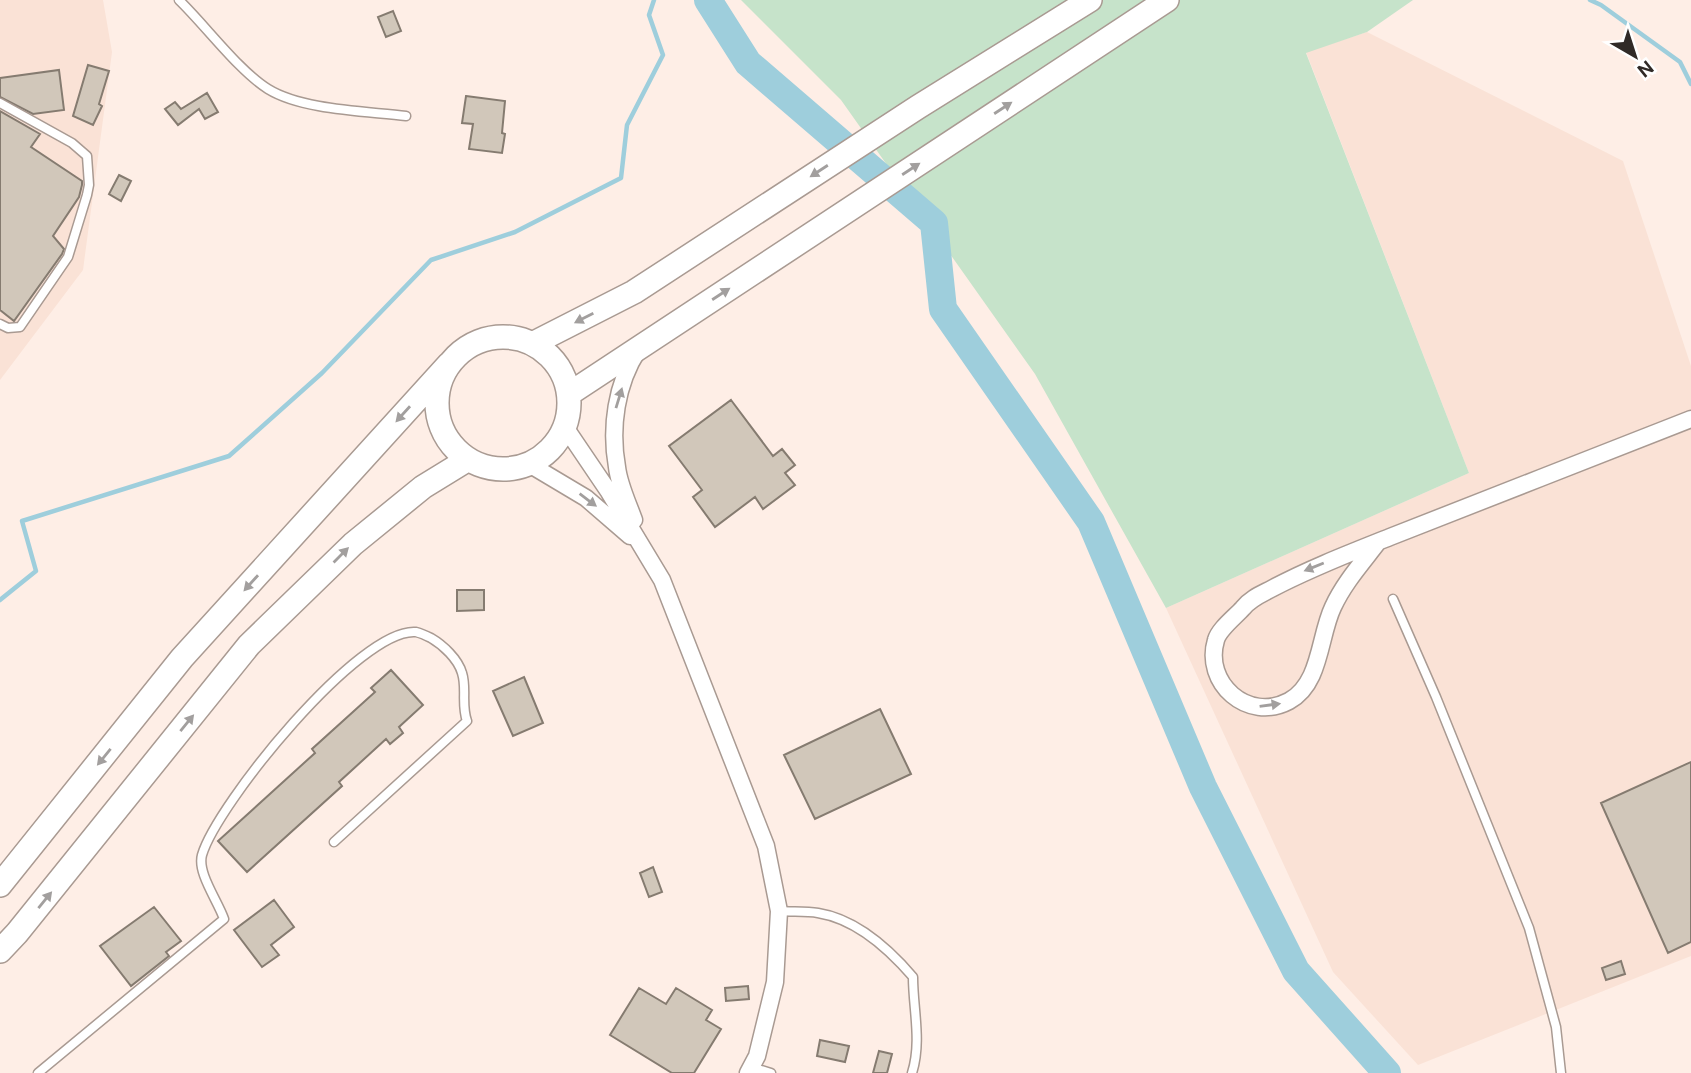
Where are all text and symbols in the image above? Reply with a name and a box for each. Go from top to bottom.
north arrow [1600,21,1670,91]
text: N [1632,55,1659,83]
one-way arrow [994,101,1012,115]
one-way arrow [902,162,920,176]
one-way arrow [810,164,829,177]
one-way arrow [711,288,731,301]
one-way arrow [574,312,594,323]
one-way arrow [614,387,624,408]
one-way arrow [396,405,412,422]
one-way arrow [578,493,597,507]
one-way arrow [332,548,349,564]
one-way arrow [1304,562,1325,573]
one-way arrow [243,574,259,592]
one-way arrow [1259,699,1281,710]
one-way arrow [180,714,195,732]
one-way arrow [97,748,112,765]
one-way arrow [37,891,52,909]

